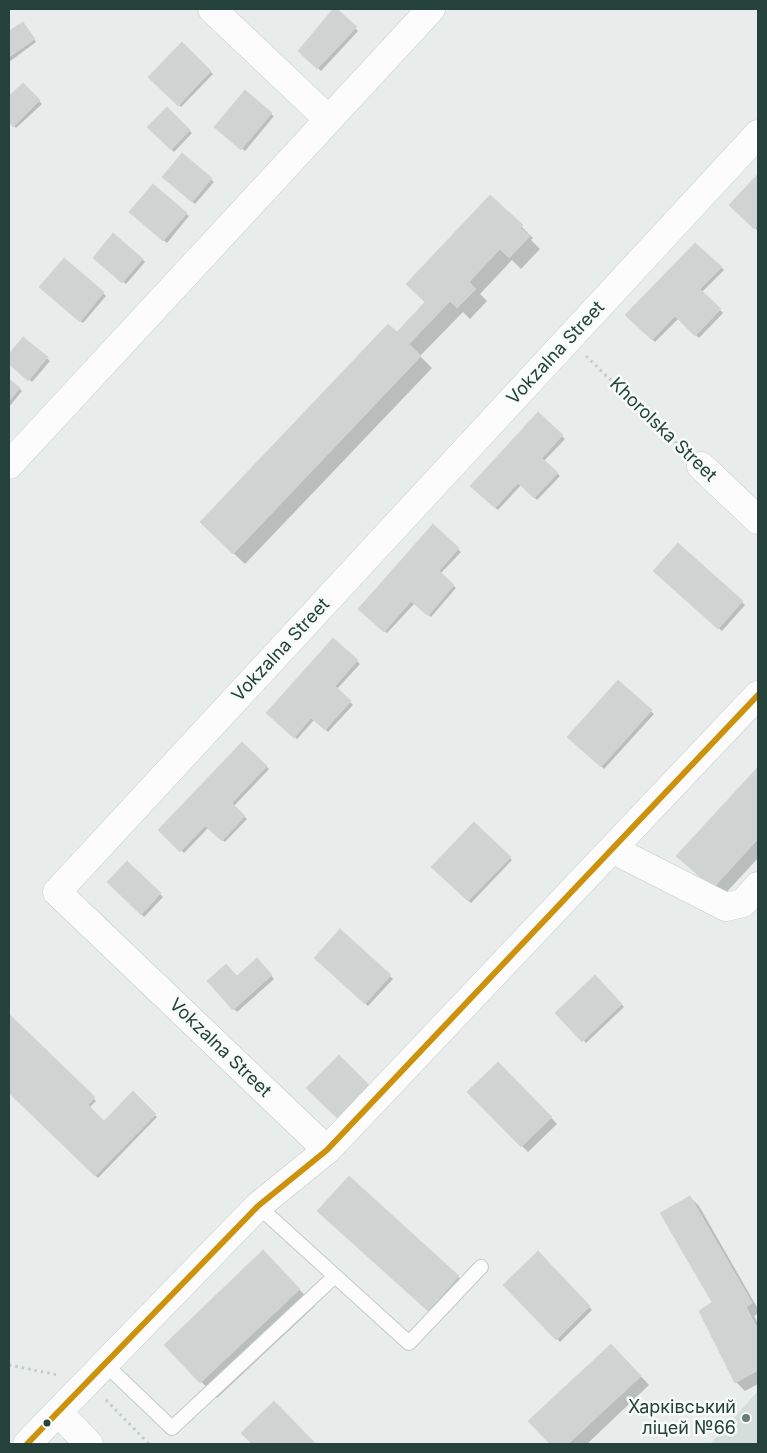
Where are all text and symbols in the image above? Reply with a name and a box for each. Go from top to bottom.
street label: Vokzalna Street [503,297,609,409]
street label: Khorolska Street [605,373,721,487]
street label: Vokzalna Street [228,594,334,706]
street label: Vokzalna Street [165,994,275,1102]
place label: Харківський ліцей №66 [628,1397,736,1440]
marker: Харківський ліцей №66 [740,1412,752,1424]
unlabelled marker [42,1418,52,1428]

